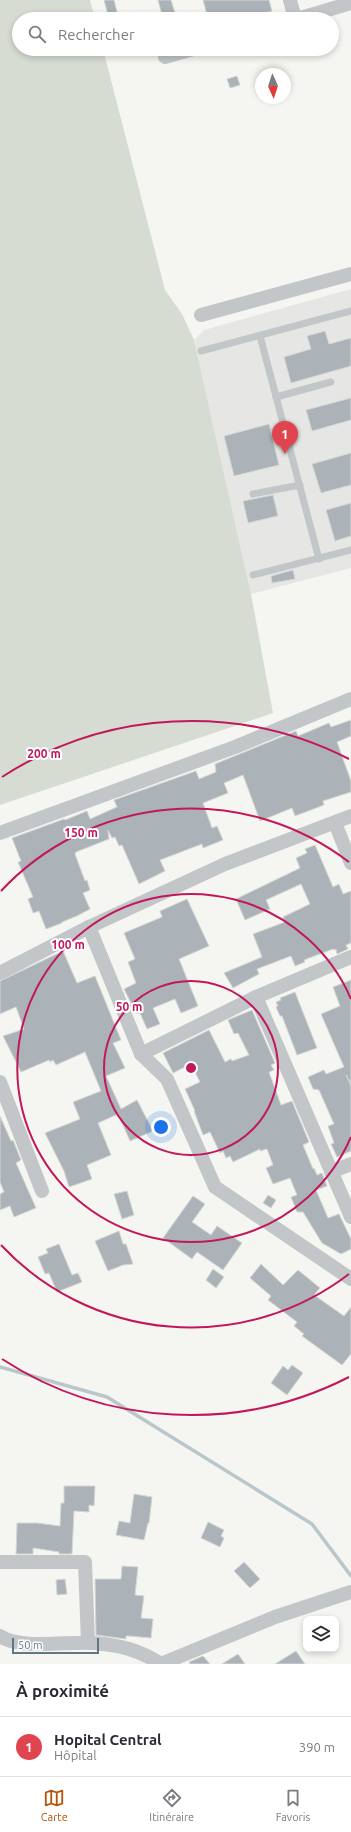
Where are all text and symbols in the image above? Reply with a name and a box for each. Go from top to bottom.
search box [12,12,339,56]
icon: search [26,23,48,45]
text: Rechercher [58,26,135,43]
north arrow [255,68,291,104]
pin: 1 [272,421,298,454]
text: 200 m [27,747,61,760]
text: 150 m [64,826,98,839]
text: 100 m [51,938,85,951]
text: 50 m [116,1000,142,1013]
centre of rings [184,1061,198,1075]
your location [151,1117,171,1137]
map controls [303,1616,339,1652]
button: layers [303,1616,339,1652]
scale bar [12,1636,99,1655]
text: 50 m [18,1639,42,1651]
text: À proximité [16,1681,109,1700]
text: Hopital Central [54,1731,162,1748]
text: 1 [25,1740,33,1754]
text: 390 m [299,1740,335,1754]
text: Hôpital [54,1748,97,1762]
tab: Carte [41,1787,68,1823]
tab: Itinéraire [149,1787,194,1823]
tab: Favoris [276,1787,310,1823]

